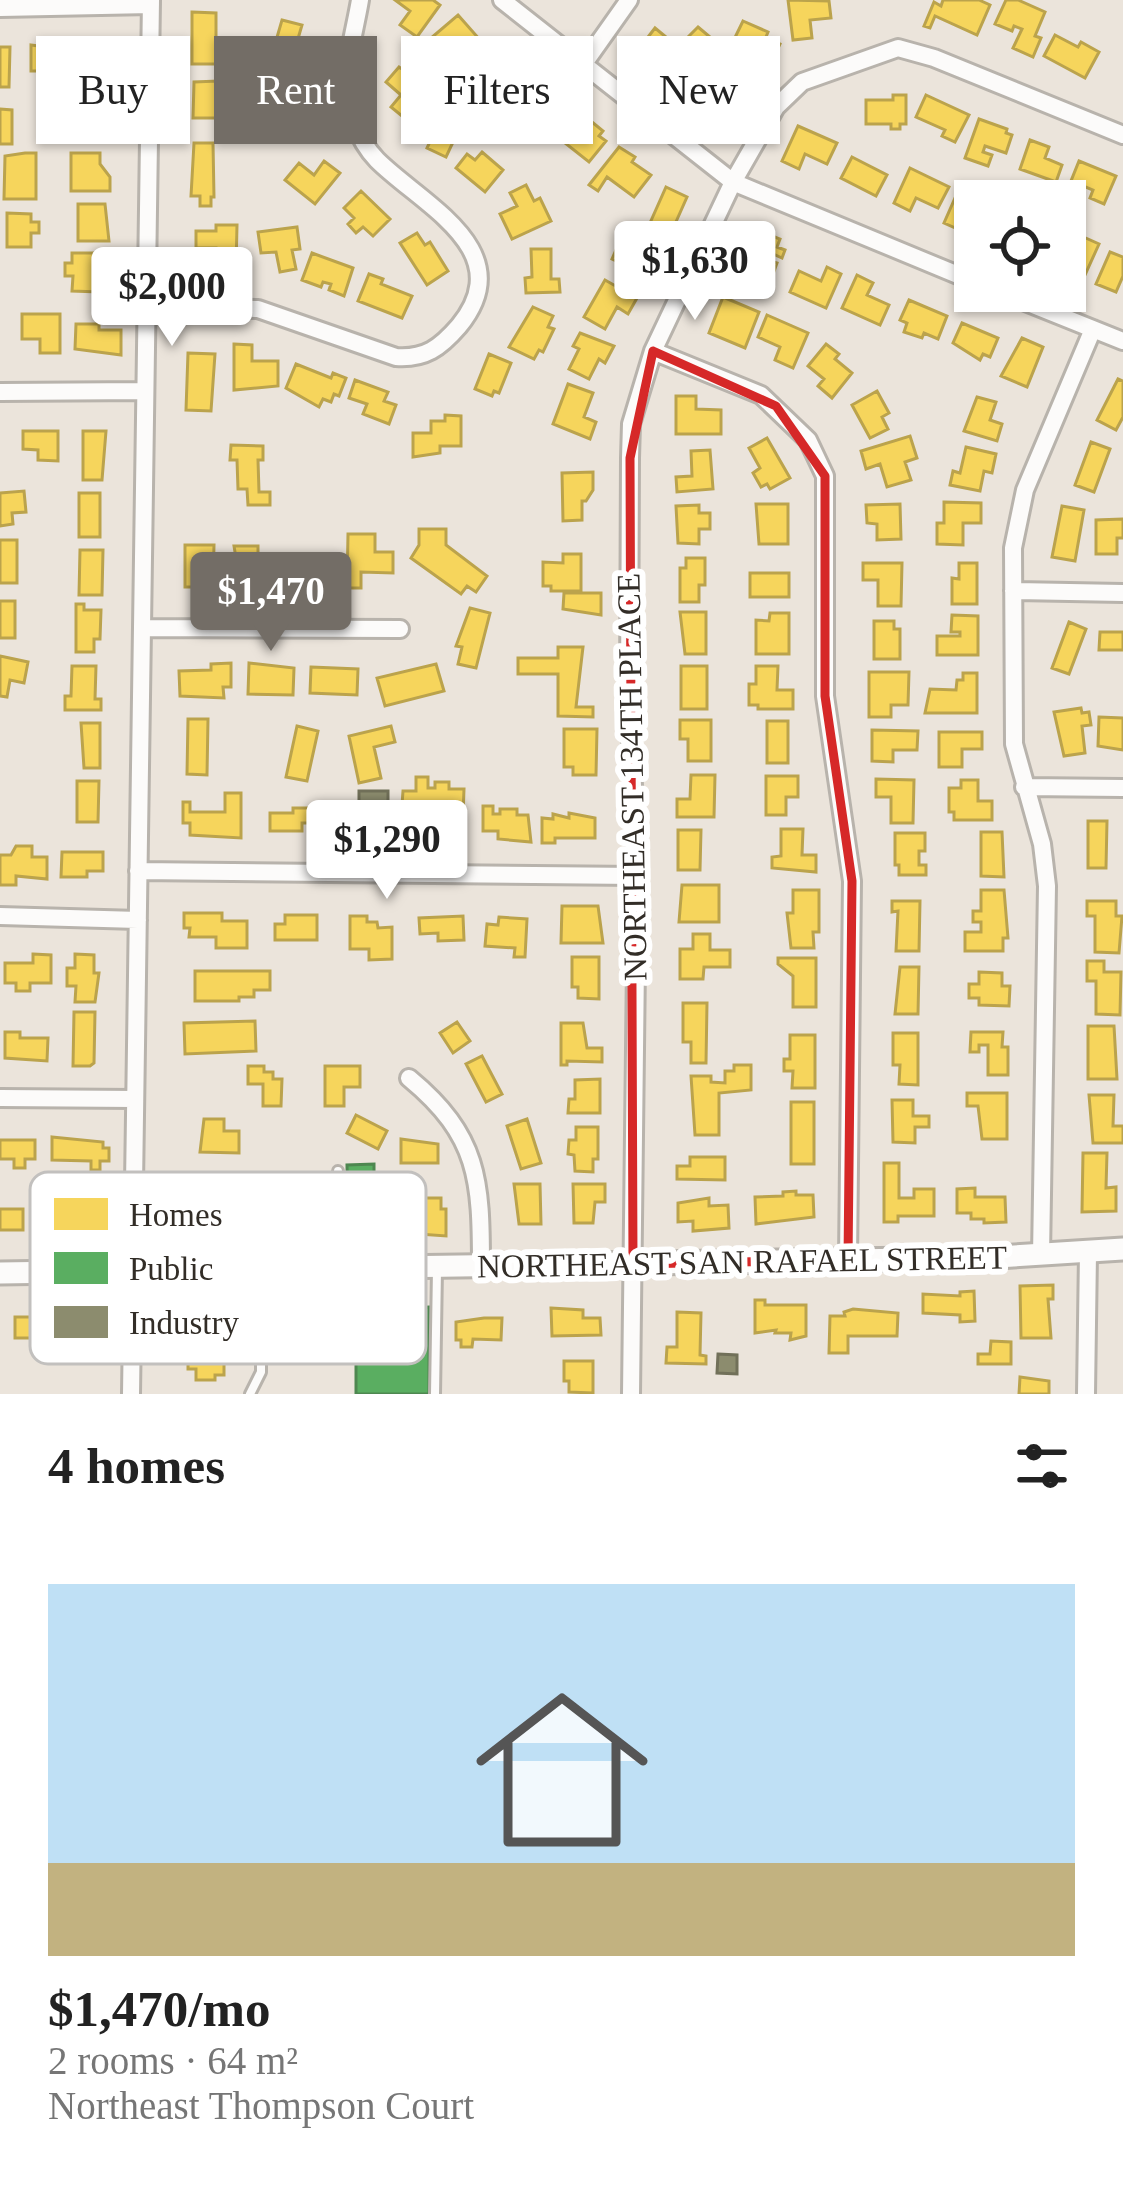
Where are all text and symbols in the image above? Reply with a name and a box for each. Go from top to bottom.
chip: Buy [36,36,190,144]
chip: Rent [214,36,377,144]
chip: Filters [401,36,593,144]
chip: New [617,36,780,144]
map controls [954,180,1086,312]
button: locate [954,180,1086,312]
pin: $1,630 [597,221,793,323]
text: $1,630 [641,238,749,281]
pin: $2,000 [74,247,270,349]
text: $2,000 [118,264,226,307]
pin: $1,470 [173,552,369,654]
text: $1,470 [217,569,325,612]
street label: NORTHEAST 134TH PLACE [610,573,654,981]
pin: $1,290 [289,800,485,902]
text: $1,290 [333,817,441,860]
legend [30,1172,426,1364]
text: Homes [129,1197,223,1233]
street label: NORTHEAST SAN RAFAEL STREET [477,1239,1007,1285]
text: Public [129,1251,213,1287]
text: Industry [129,1305,239,1341]
icon: filters [1009,1433,1075,1499]
text: 4 homes [48,1438,225,1494]
icon: home [454,1662,670,1878]
text: $1,470/mo [48,1981,270,2037]
text: 2 rooms · 64 m² [48,2039,298,2082]
text: Northeast Thompson Court [48,2084,474,2127]

